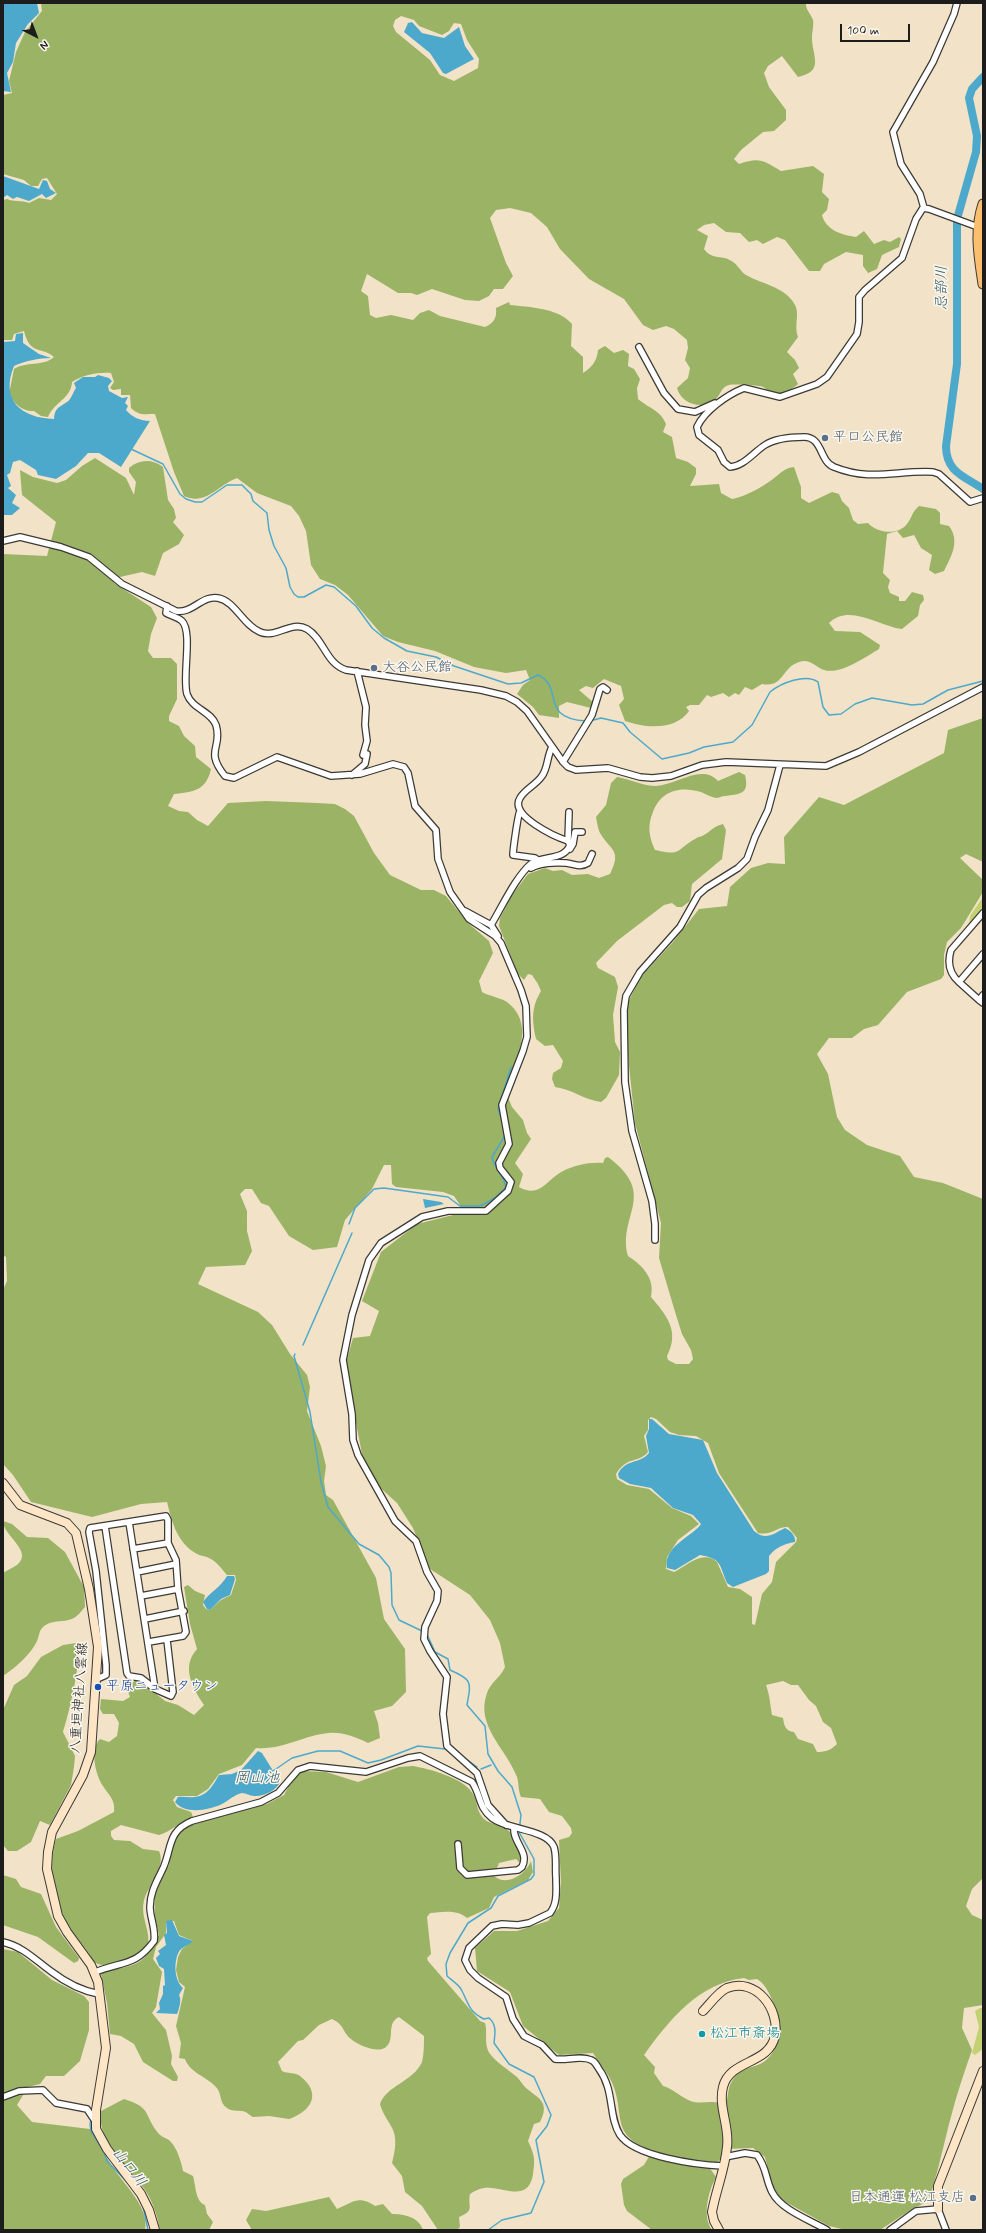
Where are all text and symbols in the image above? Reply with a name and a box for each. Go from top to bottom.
north arrow [16,16,56,56]
scale bar [842,16,912,42]
text: 100 m [847,23,879,39]
text: N [37,37,51,53]
water label: 忌部川 [934,266,952,310]
place label: 平口公民館 [833,430,903,446]
marker: 平口公民館 [820,433,830,443]
place label: 大谷公民館 [382,660,452,676]
marker: 大谷公民館 [369,663,379,673]
street label: 八重垣神社八雲線 [68,1642,92,1754]
place label: 平原ニュータウン [106,1679,218,1695]
marker: 平原ニュータウン [93,1682,103,1692]
water label: 岡山池 [235,1770,279,1788]
place label: 松江市斎場 [710,2026,780,2042]
marker: 松江市斎場 [697,2029,707,2039]
water label: 山口川 [107,2145,149,2191]
place label: 日本通運 松江支店 [849,2190,965,2206]
marker: 日本通運 松江支店 [968,2193,978,2203]

